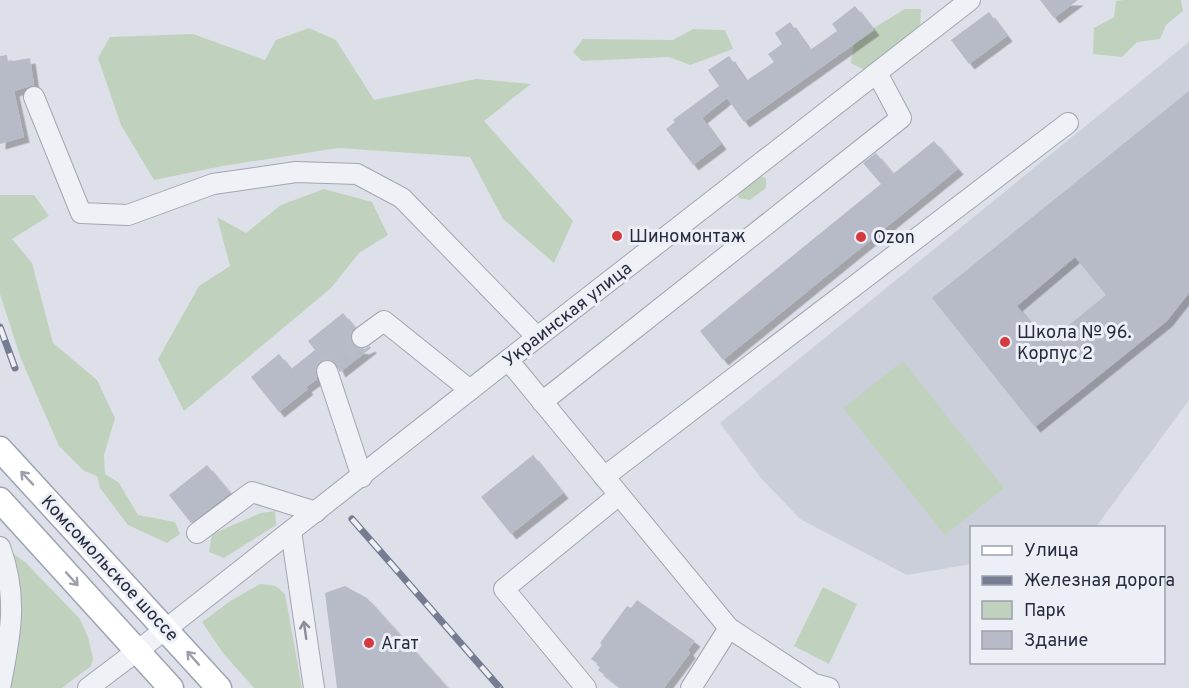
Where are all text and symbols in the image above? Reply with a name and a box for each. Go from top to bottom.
place label: Шиномонтаж [629,226,746,249]
place label: Ozon [873,227,915,250]
marker: Шиномонтаж [610,229,624,243]
marker: Ozon [854,230,868,244]
street label: Украинская улица [499,258,637,373]
place label: Школа № 96. Корпус 2 [1017,322,1132,366]
marker: Школа № 96. Корпус 2 [998,335,1012,349]
one-way arrow [21,471,35,486]
street label: Комсомольское шоссе [35,491,183,647]
legend [970,526,1165,664]
text: Улица [1024,540,1078,563]
text: Железная дорога [1024,570,1175,593]
one-way arrow [65,571,79,586]
text: Парк [1024,600,1066,623]
one-way arrow [299,621,310,641]
text: Здание [1024,630,1088,653]
place label: Агат [381,633,419,656]
marker: Агат [362,636,376,650]
one-way arrow [186,651,200,666]

